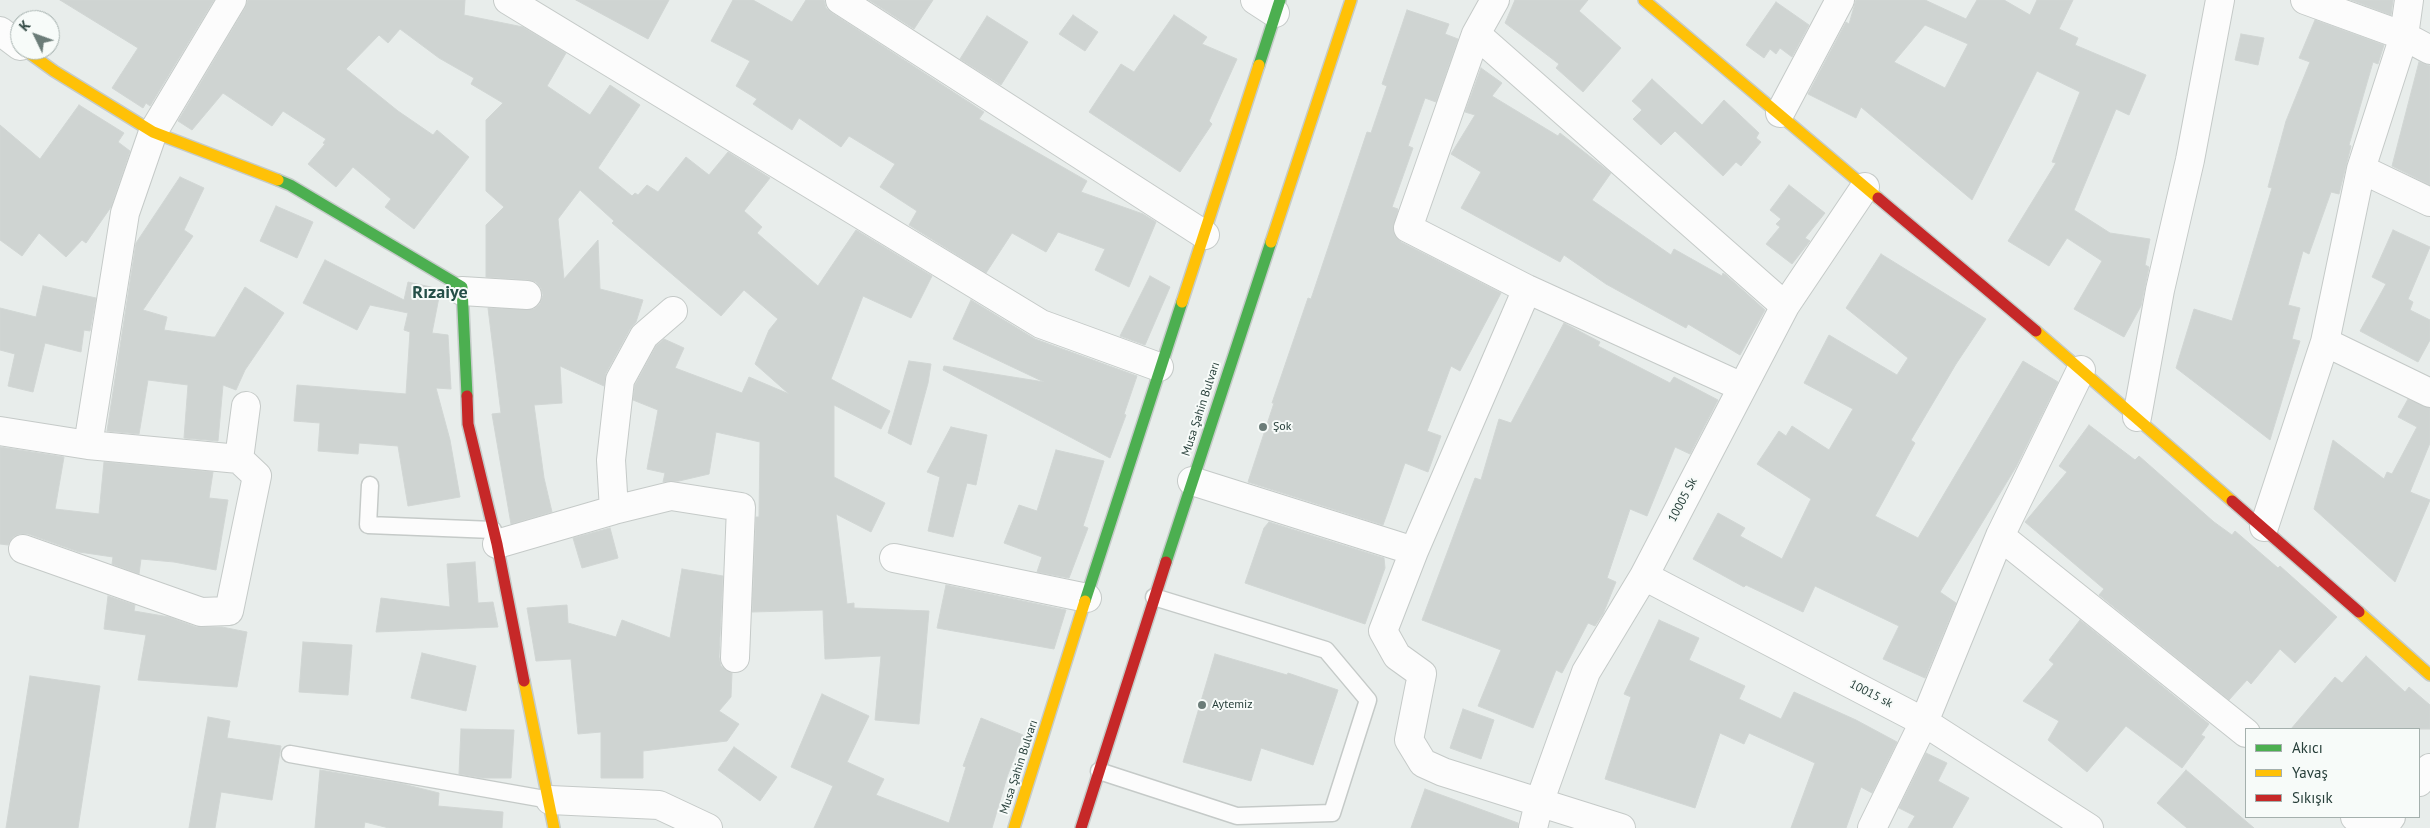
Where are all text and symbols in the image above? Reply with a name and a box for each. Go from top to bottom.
north arrow [10,10,60,60]
text: K [15,16,34,35]
district label: Rızaiye [412,282,468,304]
street label: Musa Şahin Bulvarı [1179,360,1223,458]
place label: Şok [1273,420,1292,434]
marker: Şok [1257,421,1269,433]
street label: 10005 Sk [1665,475,1701,525]
street label: 10015 sk [1847,677,1895,711]
place label: Aytemiz [1212,698,1253,712]
marker: Aytemiz [1196,699,1208,711]
street label: Musa Şahin Bulvarı [997,718,1041,816]
legend [2245,728,2420,818]
text: Akıcı [2292,738,2323,757]
text: Yavaş [2292,763,2328,782]
text: Sıkışık [2292,788,2333,807]

